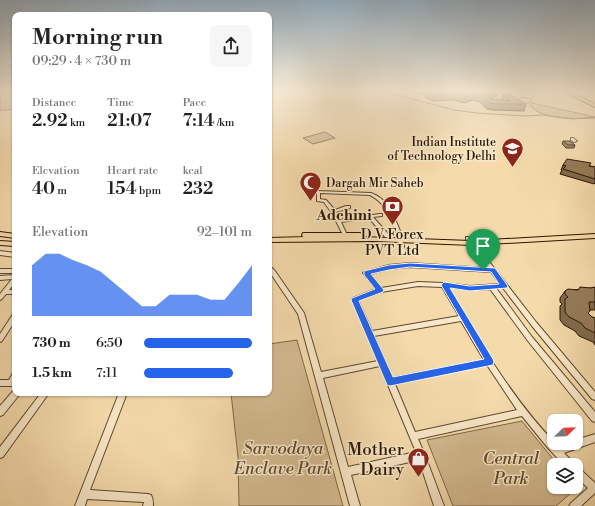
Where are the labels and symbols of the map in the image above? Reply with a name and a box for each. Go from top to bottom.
place label: Indian Institute of Technology Delhi [387,135,496,164]
school or university icon: Indian Institute of Technology Delhi [499,136,525,169]
mosque icon: Dargah Mir Saheb [297,170,323,203]
place label: Dargah Mir Saheb [326,176,424,191]
bank icon: D V Forex PVT Ltd [379,193,405,226]
district label: Adchini [315,206,372,225]
place label: D V Forex PVT Ltd [361,226,424,260]
pin [466,229,500,270]
north arrow [547,414,583,450]
park label: Sarvodaya Enclave Park [233,438,332,480]
place label: Mother Dairy [347,439,405,481]
shop icon: Mother Dairy [406,446,432,479]
park label: Central Park [483,448,540,490]

